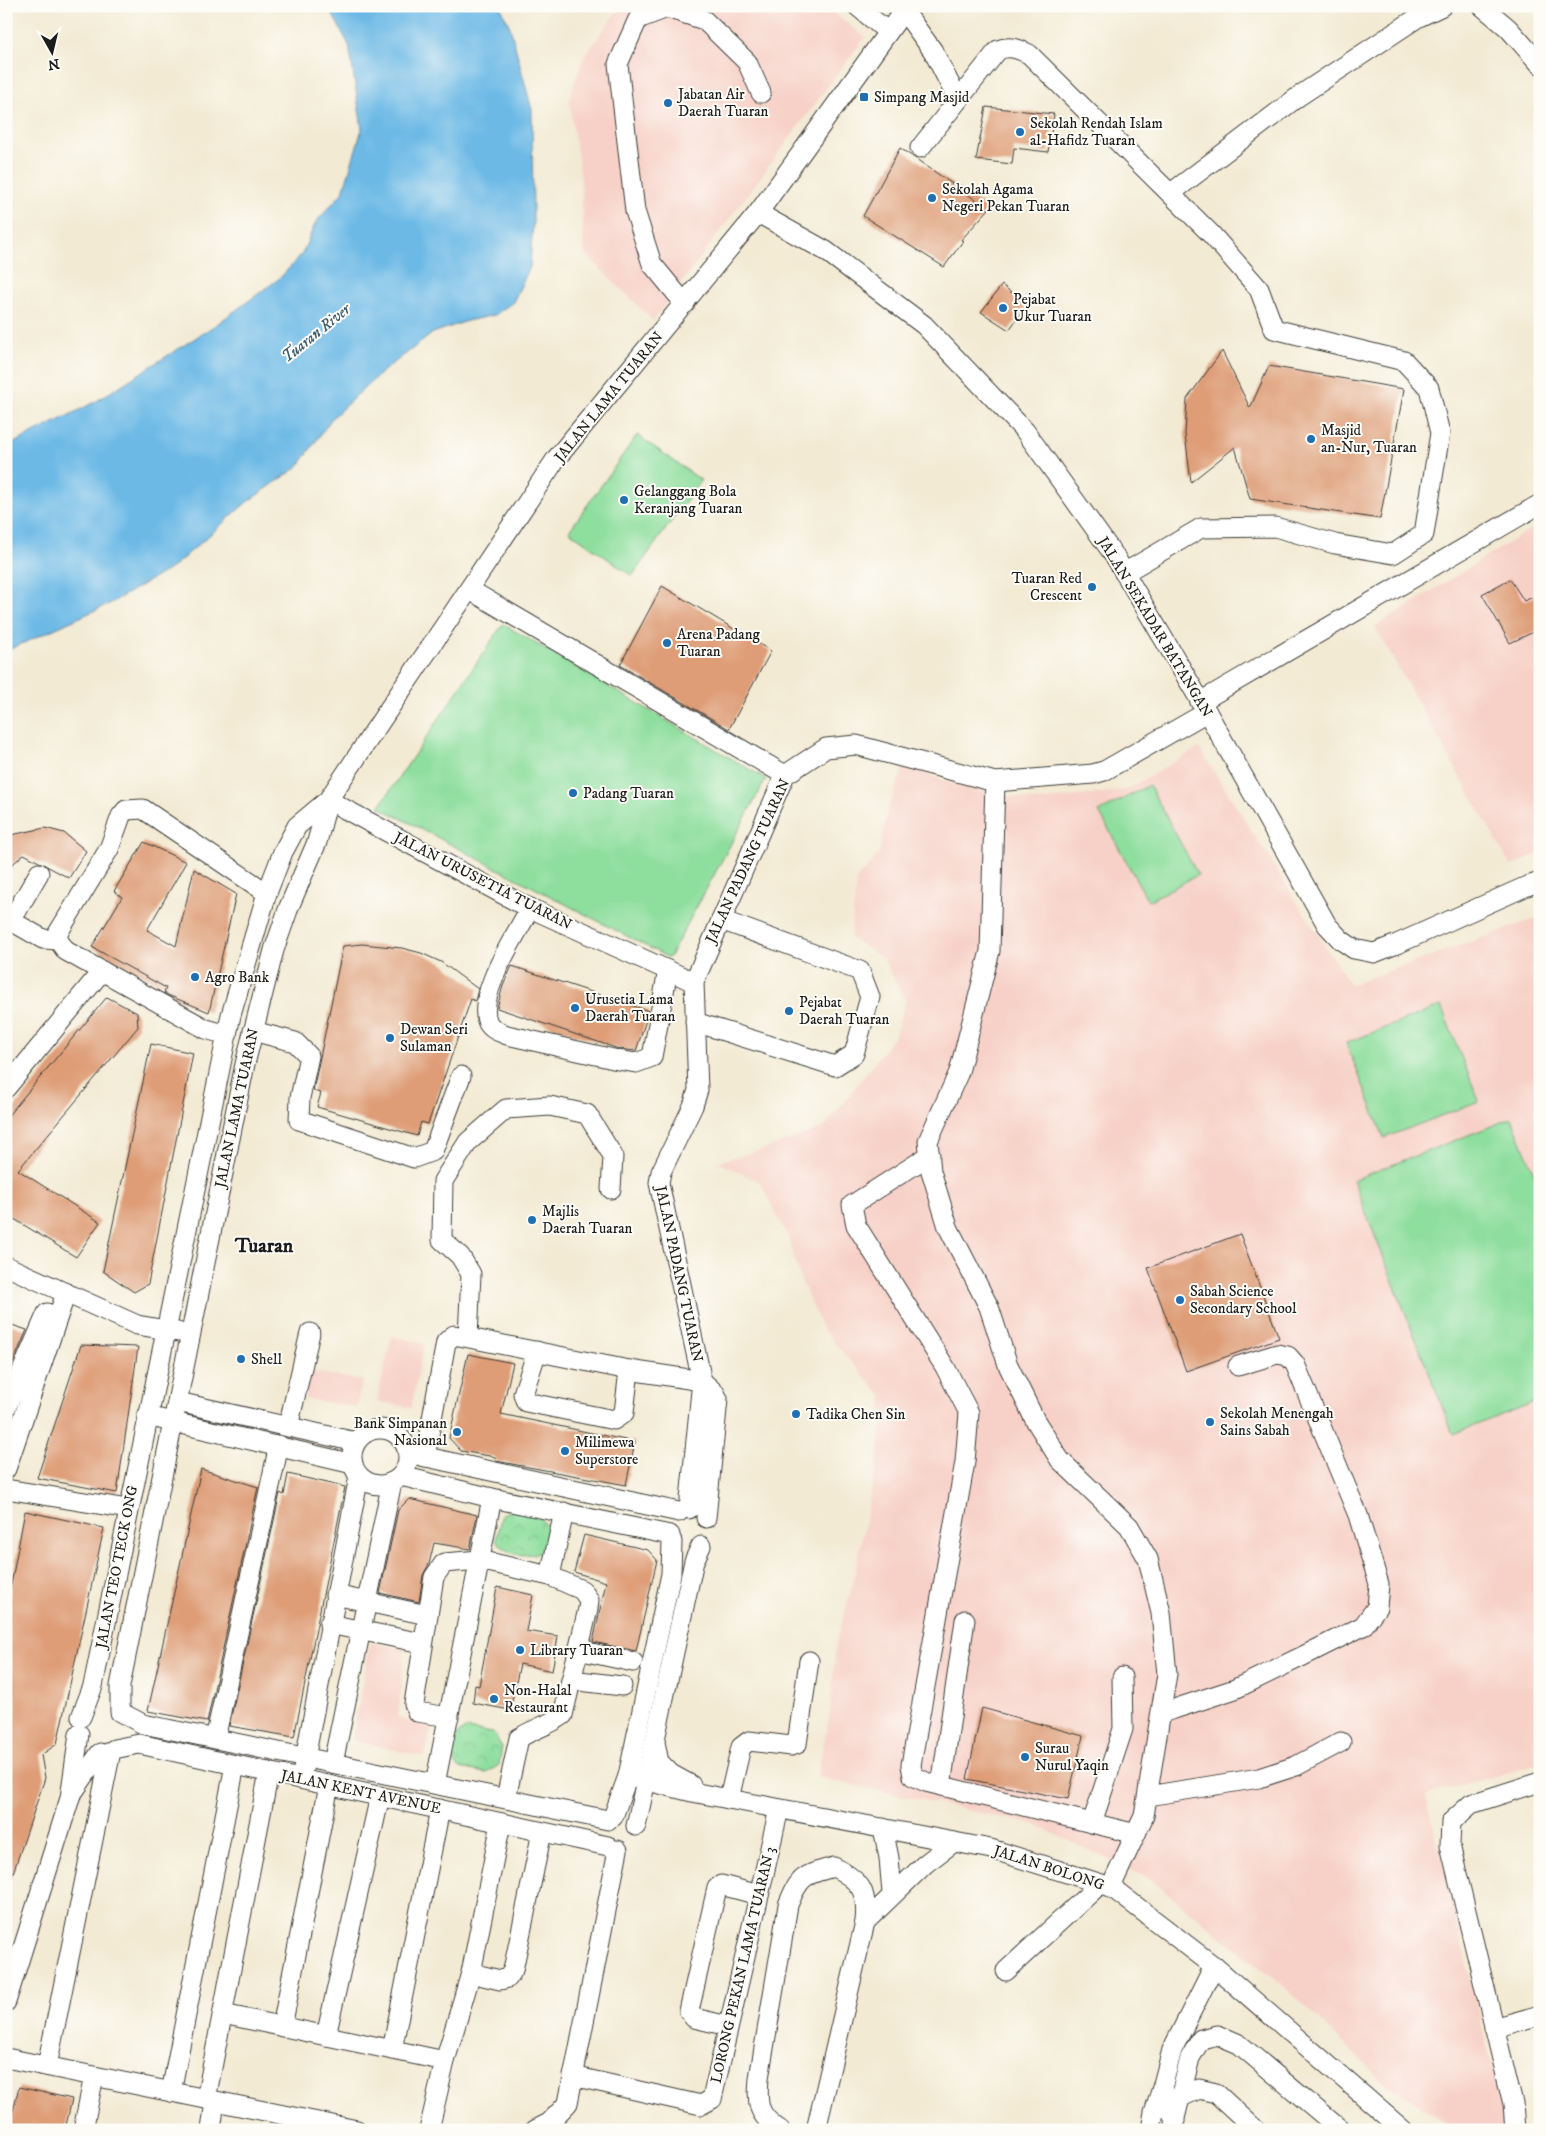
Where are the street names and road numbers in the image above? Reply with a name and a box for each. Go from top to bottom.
street label: JALAN LAMA TUARAN [549,328,668,468]
street label: JALAN SEKADAR BATANGAN [1092,531,1217,721]
street label: JALAN PADANG TUARAN [701,776,795,948]
street label: JALAN URUSETIA TUARAN [389,827,575,934]
street label: JALAN LAMA TUARAN [210,1027,263,1191]
street label: JALAN PADANG TUARAN [651,1182,707,1364]
street label: JALAN TEO TECK ONG [91,1483,142,1652]
street label: JALAN KENT AVENUE [277,1765,443,1818]
street label: JALAN BOLONG [989,1841,1107,1895]
street label: LORONG PEKAN LAMA TUARAN 3 [706,1845,780,2085]

